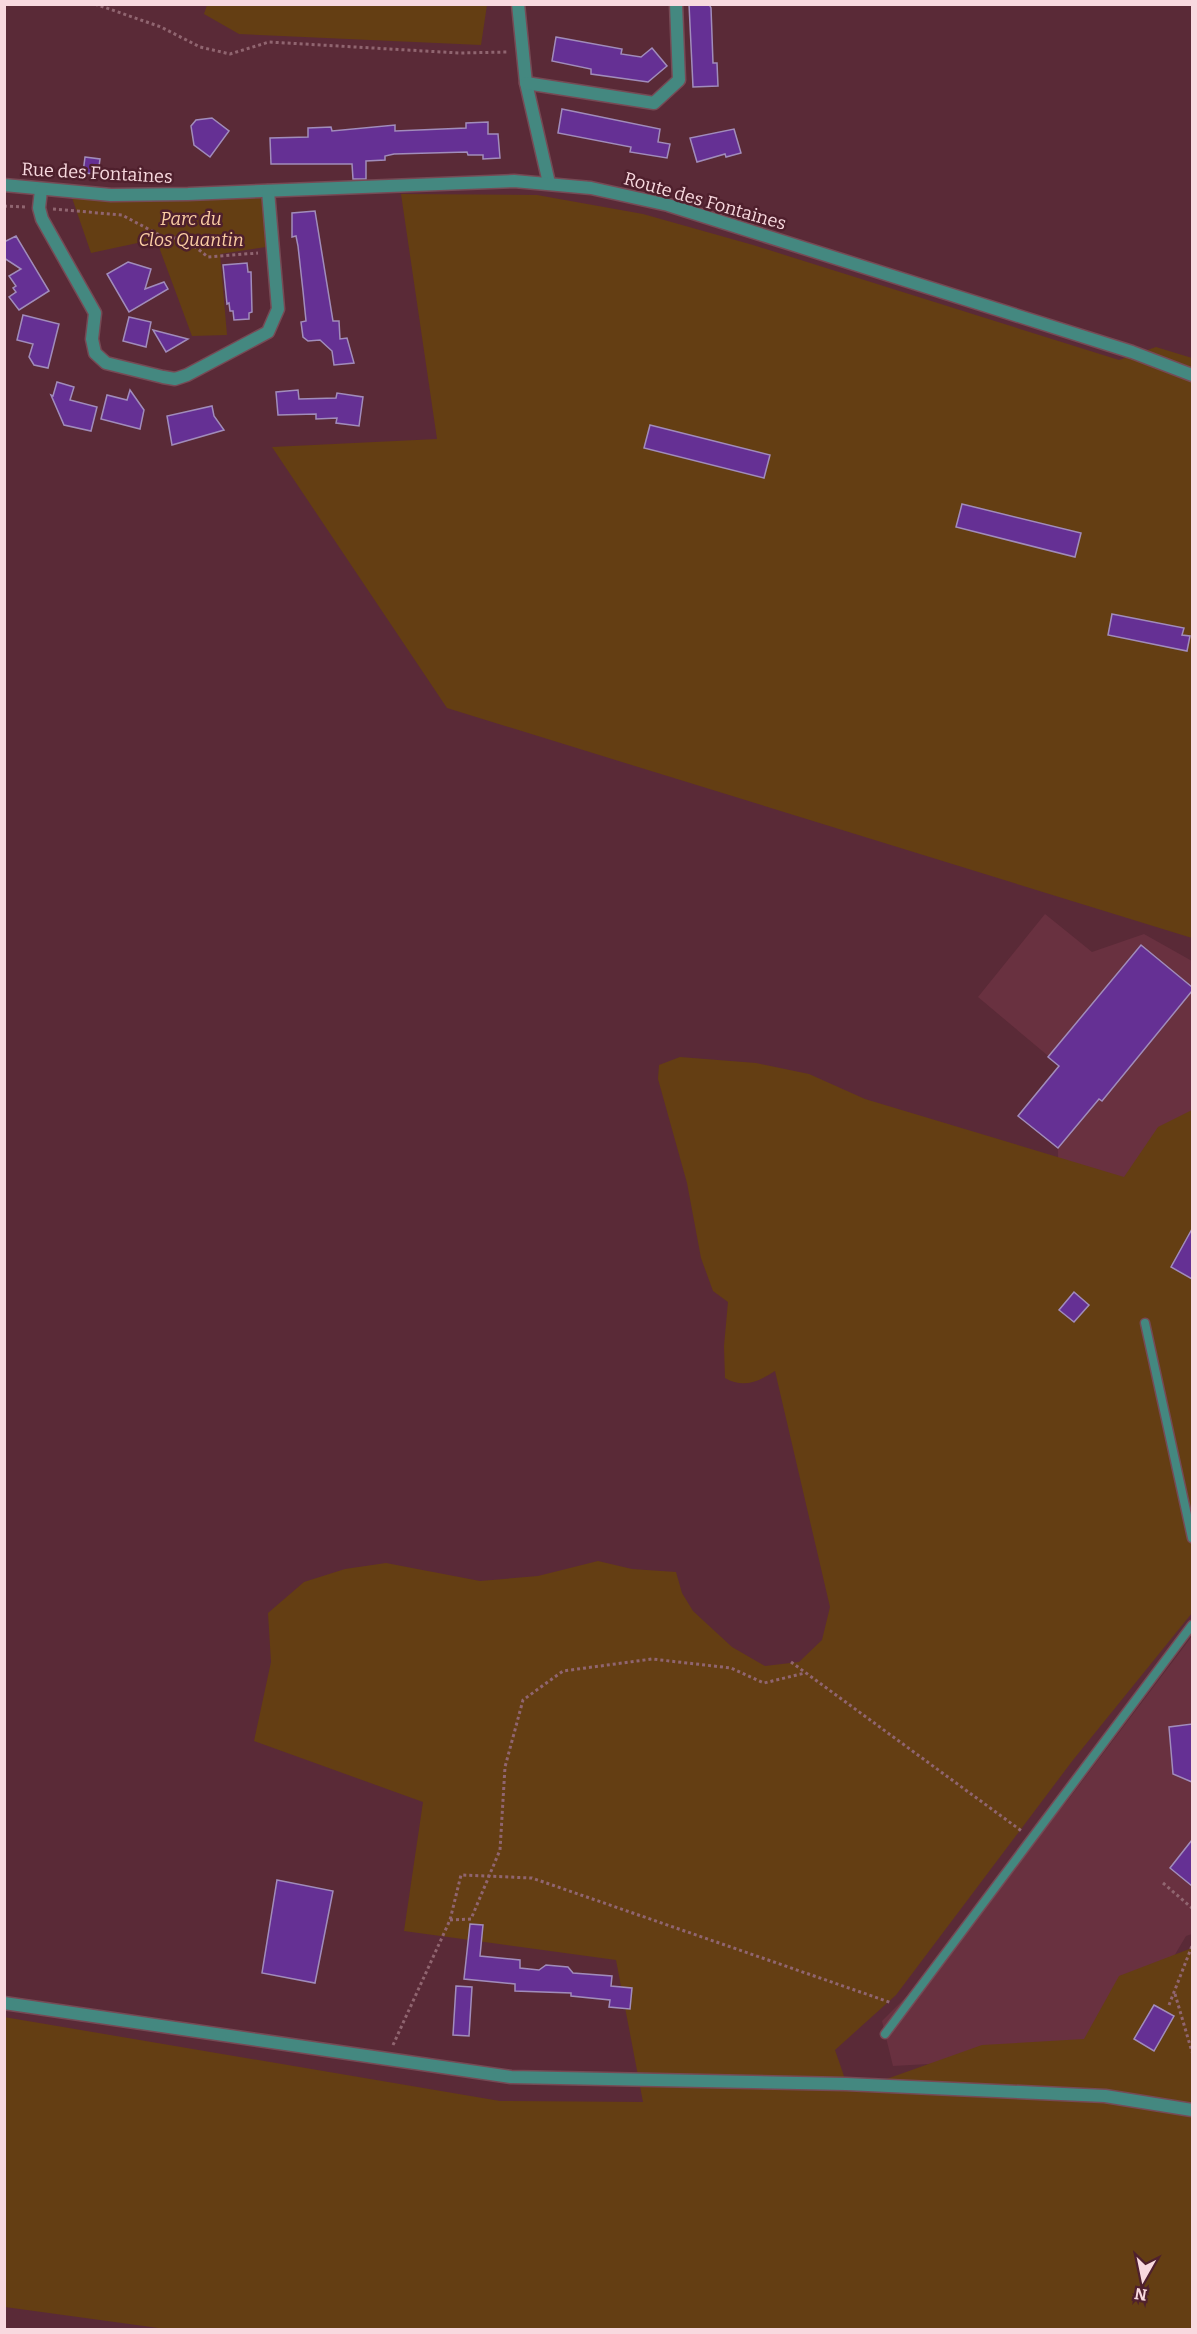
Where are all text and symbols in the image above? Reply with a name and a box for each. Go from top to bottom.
street label: Rue des Fontaines [21,158,173,188]
street label: Route des Fontaines [621,167,789,235]
park label: Parc du Clos Quantin [138,208,244,251]
north arrow [1113,2250,1173,2310]
text: N [1133,2284,1148,2305]

